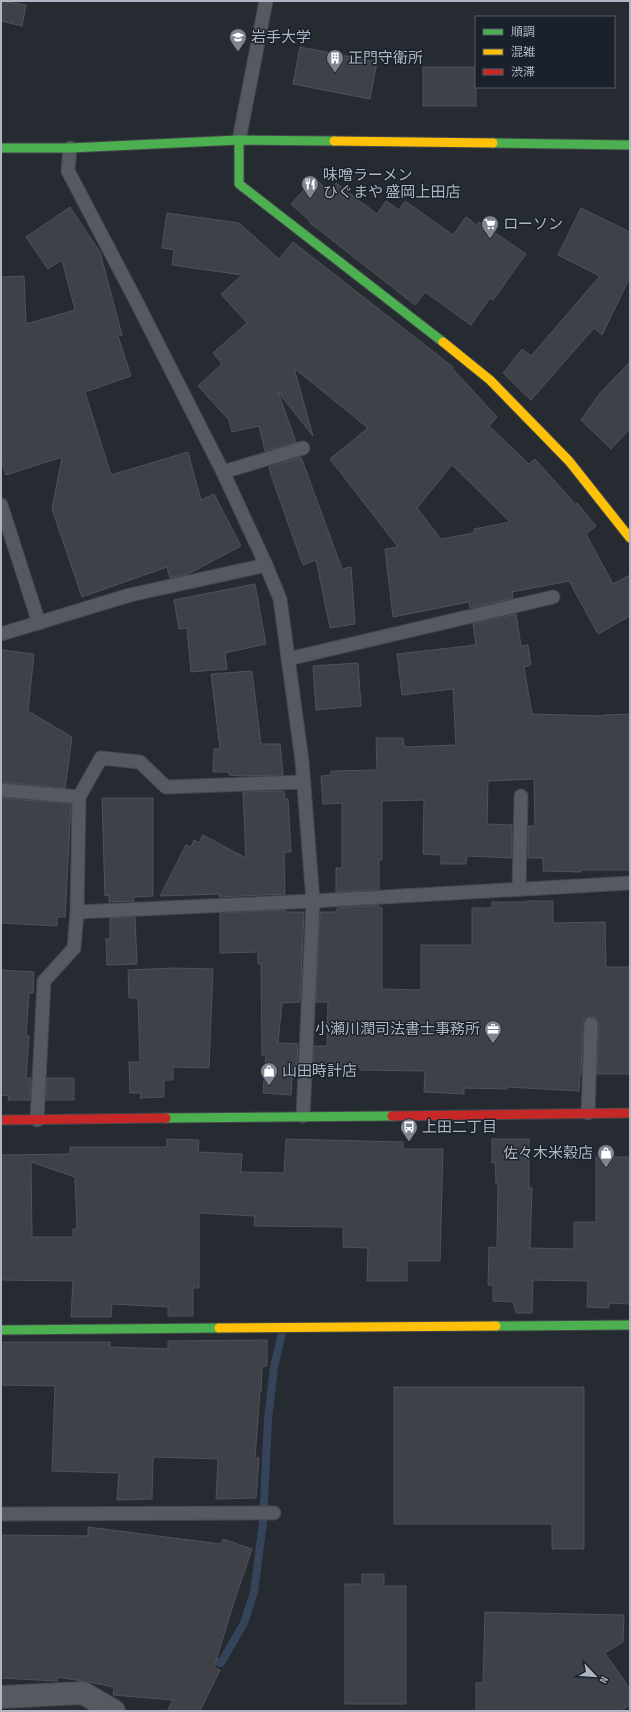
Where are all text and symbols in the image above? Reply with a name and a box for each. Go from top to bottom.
legend [475,16,615,88]
text: 順調 [511,25,535,40]
school or university icon: 岩手大学 [228,27,248,52]
place label: 岩手大学 [251,28,311,47]
text: 混雑 [511,45,535,60]
building icon: 正門守衛所 [325,48,345,73]
place label: 正門守衛所 [348,49,423,68]
text: 渋滞 [511,65,535,80]
place label: 味噌ラーメン ひぐまや 盛岡上田店 [323,166,460,202]
restaurant icon: 味噌ラーメン ひぐまや 盛岡上田店 [300,174,320,199]
supermarket icon: ローソン [480,214,500,239]
place label: ローソン [503,215,563,234]
office icon: 小瀬川潤司法書士事務所 [483,1019,503,1044]
place label: 小瀬川潤司法書士事務所 [315,1020,480,1039]
shop icon: 山田時計店 [259,1061,279,1086]
place label: 山田時計店 [282,1062,357,1081]
bus stop icon: 上田二丁目 [399,1117,419,1142]
place label: 上田二丁目 [422,1118,497,1137]
shop icon: 佐々木米穀店 [596,1143,616,1168]
place label: 佐々木米穀店 [503,1144,593,1163]
north arrow [575,1656,615,1696]
text: N [596,1675,611,1686]

